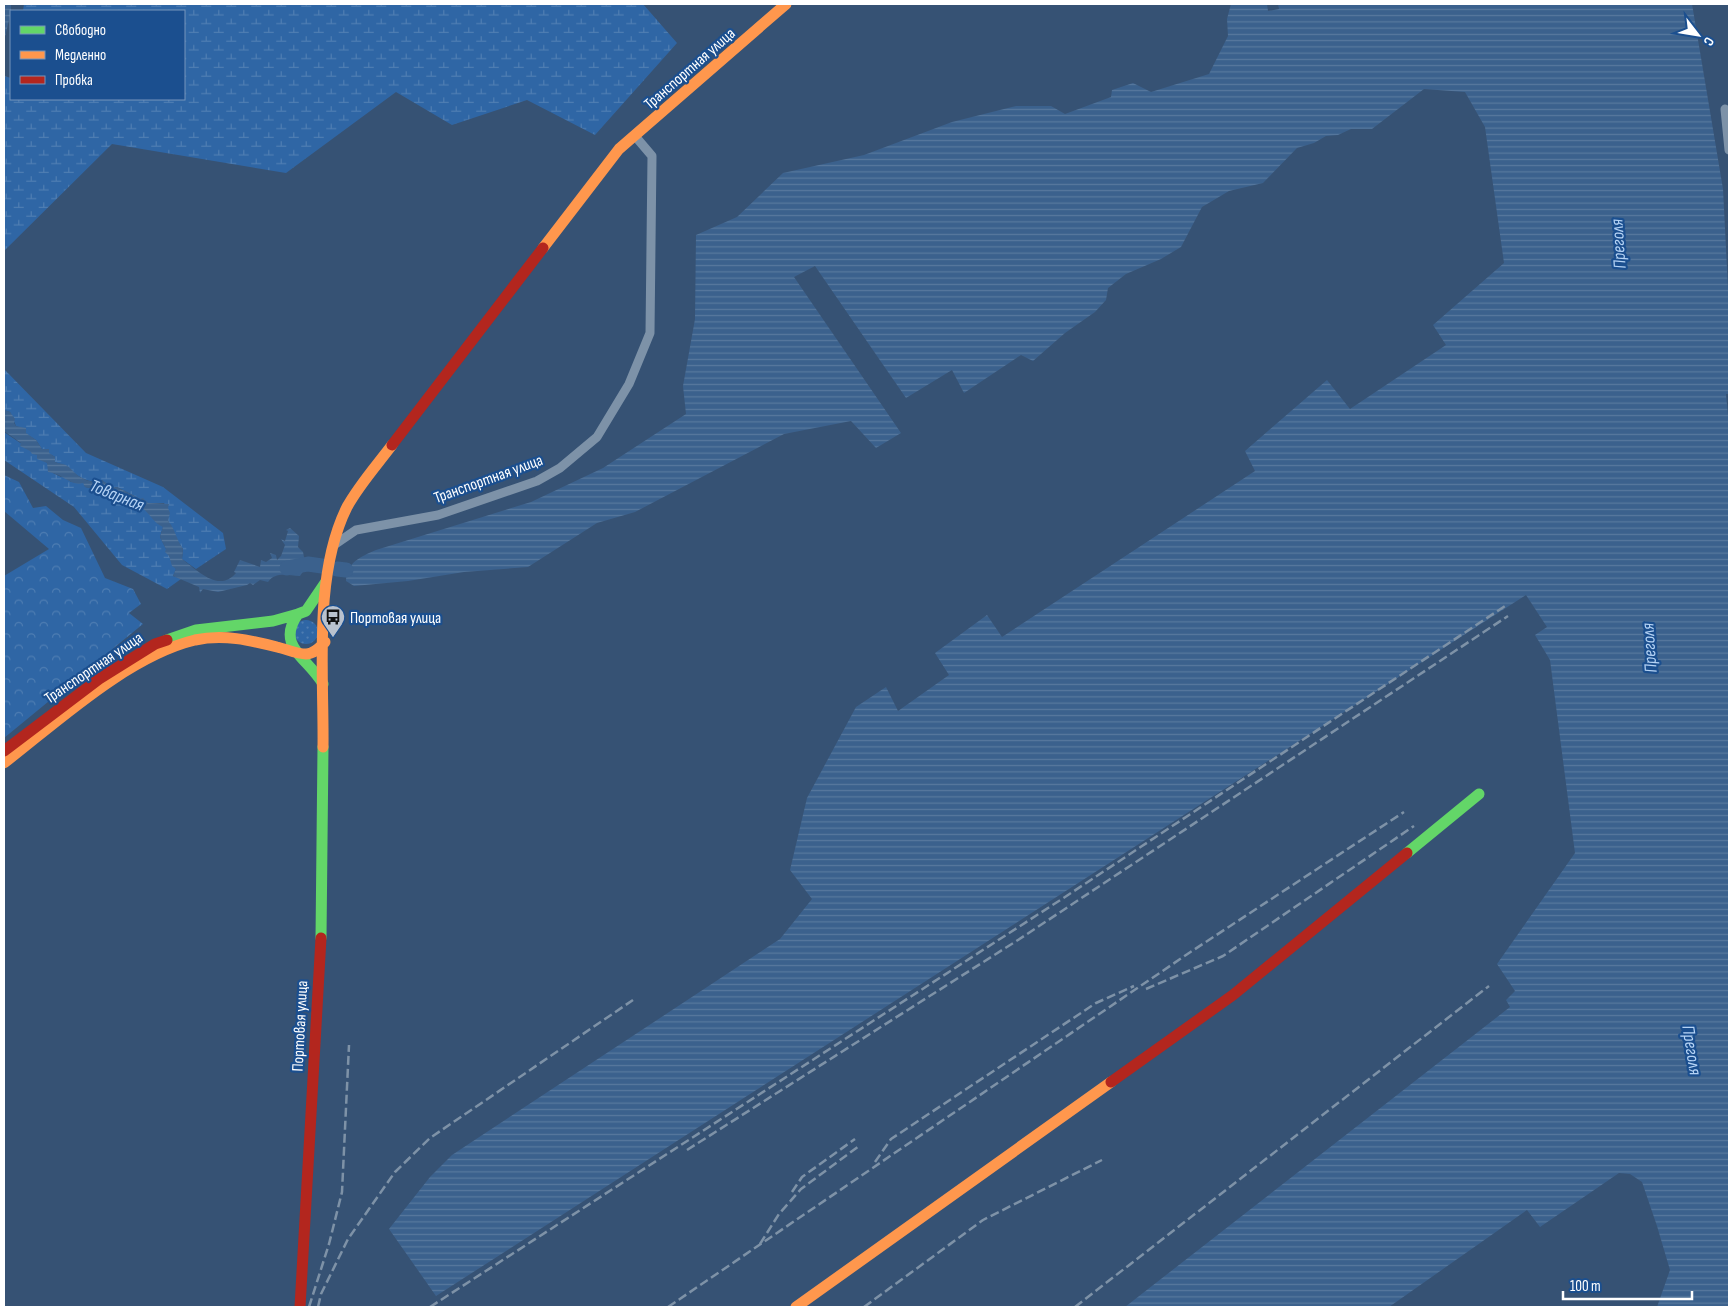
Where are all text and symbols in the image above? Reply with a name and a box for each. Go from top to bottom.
legend [10,10,185,100]
north arrow [1673,10,1723,60]
text: Свободно [55,21,106,40]
street label: Транспортная улица [641,24,739,114]
text: С [1700,34,1718,49]
text: Медленно [55,46,106,65]
text: Пробка [55,71,93,90]
water label: Преголя [1606,218,1631,270]
street label: Транспортная улица [432,451,545,508]
water label: Товарная [87,475,147,516]
bus stop icon: Портовая улица [320,604,346,638]
place label: Портовая улица [350,609,441,628]
water label: Преголя [1637,622,1662,674]
street label: Транспортная улица [41,628,147,708]
street label: Портовая улица [289,980,312,1072]
water label: Преголя [1677,1024,1706,1077]
scale bar [1563,1268,1692,1300]
text: 100 m [1570,1277,1601,1296]

